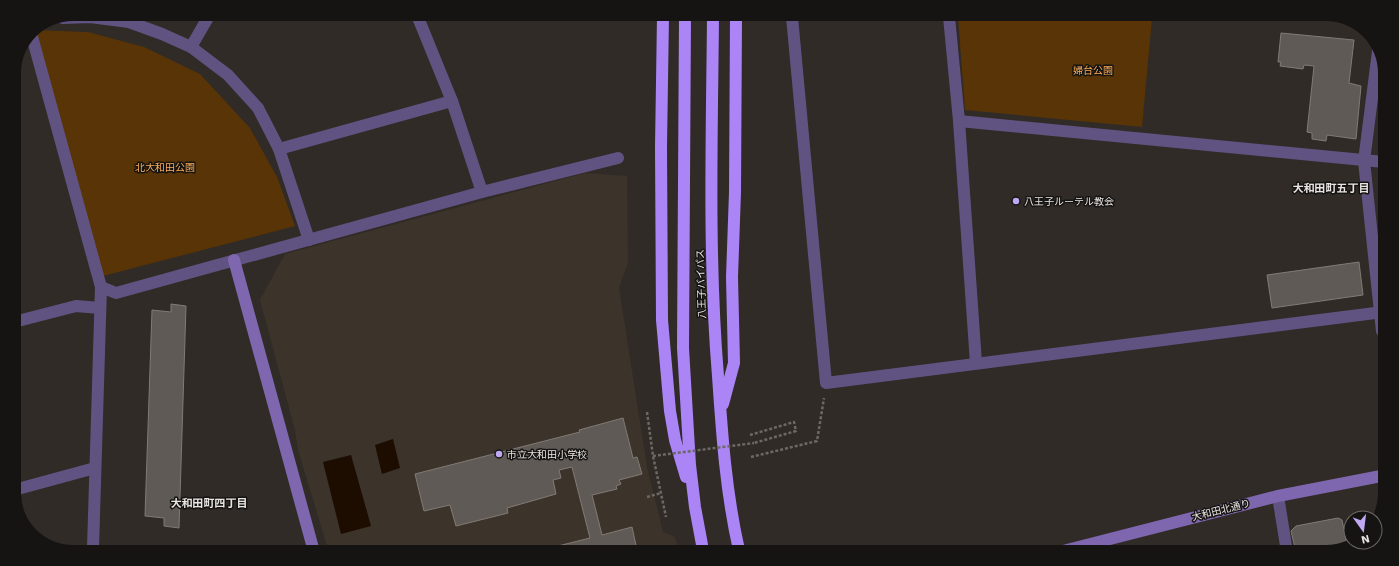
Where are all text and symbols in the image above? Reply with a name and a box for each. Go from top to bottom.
park label: 婦台公園 [1073,65,1113,76]
park label: 北大和田公園 [135,162,195,173]
district label: 大和田町五丁目 [1293,182,1370,195]
marker: 八王子ルーテル教会 [1011,196,1021,206]
place label: 八王子ルーテル教会 [1024,196,1114,207]
street label: 八王子バイパス [694,249,708,319]
marker: 市立大和田小学校 [494,449,504,459]
place label: 市立大和田小学校 [507,449,587,460]
district label: 大和田町四丁目 [171,497,248,510]
street label: 大和田北通り [1191,497,1251,523]
north arrow [1343,510,1383,550]
text: N [1360,532,1371,547]

